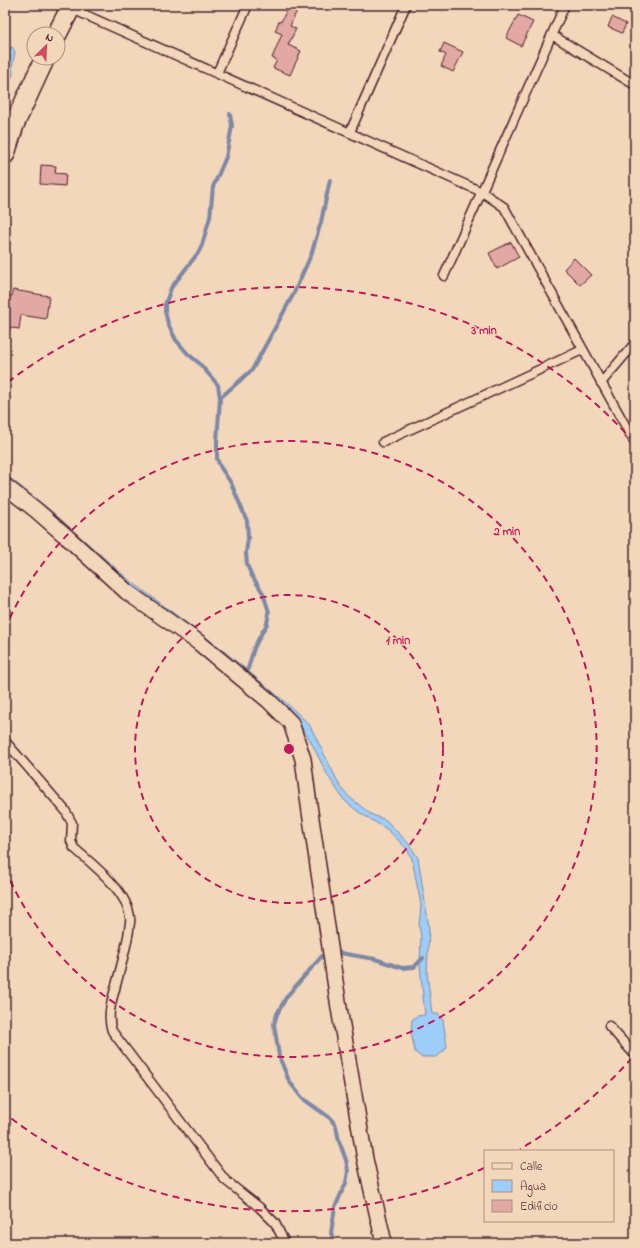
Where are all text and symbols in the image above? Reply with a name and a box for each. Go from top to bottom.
north arrow [26,26,66,66]
text: N [43,29,56,47]
text: 3 min [470,322,497,340]
text: 2 min [493,523,520,541]
text: 1 min [386,632,410,650]
centre of rings [282,742,296,756]
legend [484,1150,614,1222]
text: Calle [520,1158,543,1176]
text: Agua [520,1178,546,1197]
text: Edificio [520,1198,558,1216]

